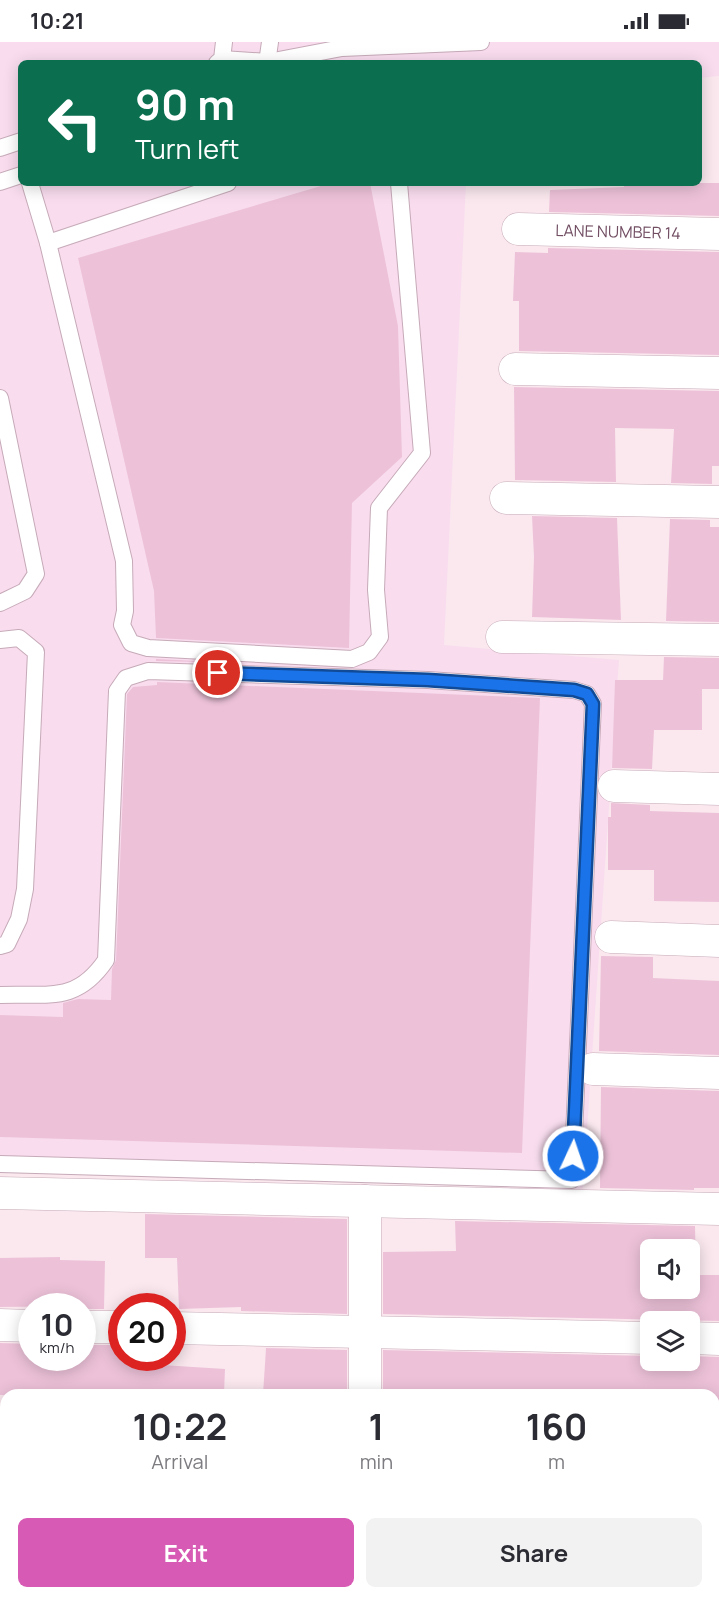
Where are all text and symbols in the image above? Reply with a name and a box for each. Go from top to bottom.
text: 10:21 [30,6,84,36]
text: 90 m [135,75,235,133]
icon: left [36,84,114,162]
text: Turn left [135,130,239,167]
street label: LANE NUMBER 14 [555,219,681,244]
pin [192,647,243,698]
icon: arrive [201,656,234,689]
position arrow [541,1124,605,1188]
map controls [640,1239,700,1371]
button: sound [640,1239,700,1299]
speed limit sign: 20 [108,1293,186,1371]
text: 10 [41,1304,73,1345]
button: layers [640,1311,700,1371]
text: km/h [40,1337,74,1358]
text: 10:22 [132,1402,227,1451]
text: 1 [369,1402,384,1451]
text: 160 [526,1402,587,1451]
text: Arrival [151,1448,208,1475]
text: min [360,1448,393,1475]
text: m [548,1448,565,1475]
button: Exit [18,1518,354,1587]
button: Share [366,1518,702,1587]

